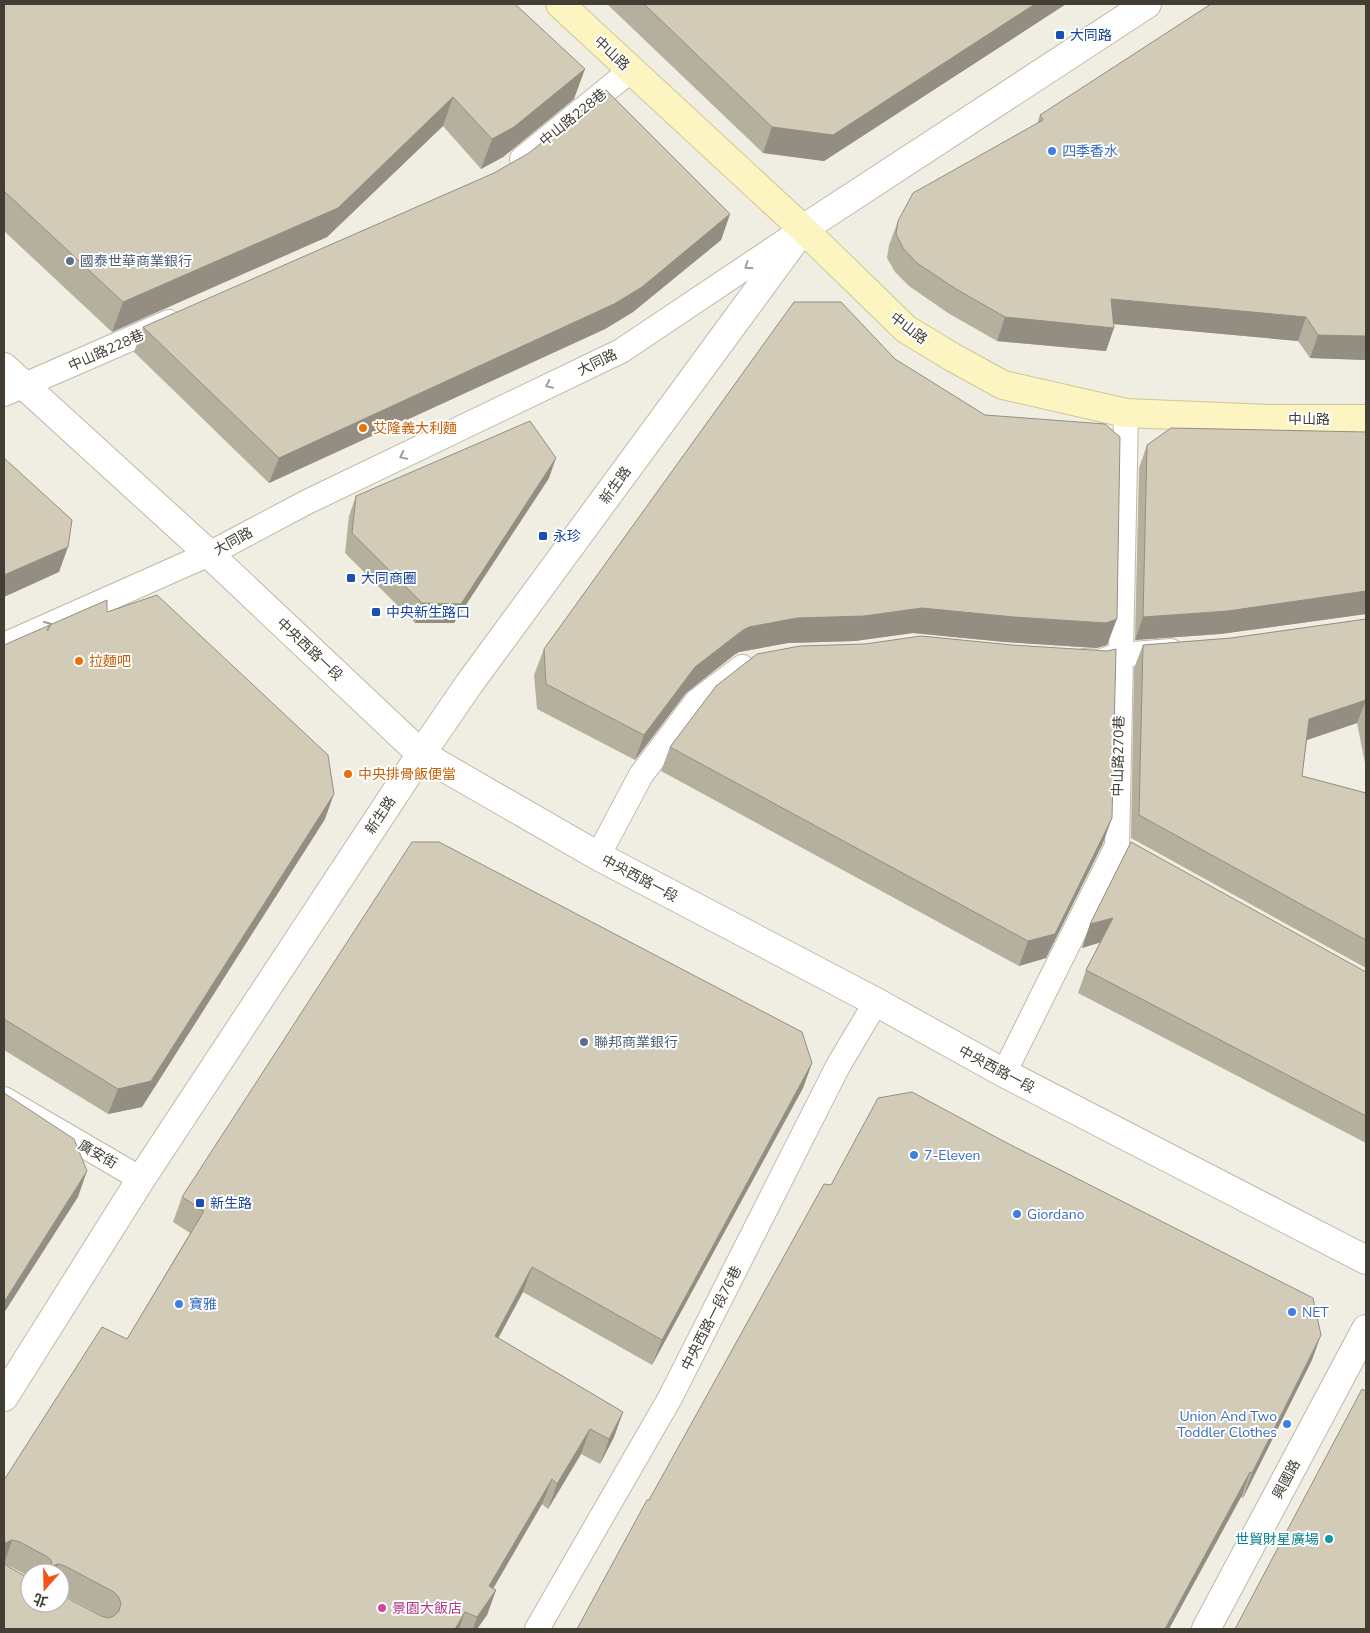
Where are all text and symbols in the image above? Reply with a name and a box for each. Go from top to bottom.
place label: 大同路 [1070,26,1112,45]
marker: 大同路 [1054,29,1066,41]
street label: 中山路 [590,32,633,75]
street label: 中山路228巷 [536,84,611,150]
place label: 四季香水 [1062,142,1118,161]
marker: 四季香水 [1046,145,1058,157]
place label: 國泰世華商業銀行 [80,252,192,271]
marker: 國泰世華商業銀行 [64,255,76,267]
one-way arrow [744,260,754,269]
street label: 中山路 [886,308,931,349]
street label: 中山路228巷 [65,325,147,376]
street label: 大同路 [574,345,620,380]
one-way arrow [545,379,554,389]
street label: 中山路 [1288,410,1330,429]
place label: 艾隆義大利麵 [373,419,457,438]
marker: 艾隆義大利麵 [357,422,369,434]
one-way arrow [399,449,408,460]
street label: 新生路 [595,463,635,508]
street label: 大同路 [210,523,256,560]
place label: 永珍 [553,527,581,546]
marker: 永珍 [537,530,549,542]
place label: 大同商圈 [361,569,417,588]
marker: 大同商圈 [345,572,357,584]
place label: 中央新生路口 [386,603,470,622]
marker: 中央新生路口 [370,606,382,618]
street label: 中央西路一段 [272,614,347,685]
one-way arrow [43,621,52,632]
place label: 拉麵吧 [89,652,131,671]
marker: 拉麵吧 [73,655,85,667]
street label: 中山路270巷 [1108,715,1129,797]
place label: 中央排骨飯便當 [358,765,456,784]
marker: 中央排骨飯便當 [342,768,354,780]
street label: 新生路 [361,793,400,838]
street label: 中央西路一段 [598,850,681,907]
place label: 聯邦商業銀行 [594,1033,678,1052]
marker: 聯邦商業銀行 [578,1036,590,1048]
street label: 中央西路一段 [955,1041,1038,1098]
street label: 廣安街 [75,1136,121,1173]
place label: 7-Eleven [924,1146,980,1165]
marker: 7-Eleven [908,1149,920,1161]
place label: 新生路 [210,1194,252,1213]
marker: 新生路 [194,1197,206,1209]
place label: Giordano [1027,1205,1085,1224]
marker: Giordano [1011,1208,1023,1220]
street label: 中央西路一段76巷 [677,1263,746,1374]
place label: 寶雅 [189,1295,217,1314]
marker: 寶雅 [173,1298,185,1310]
place label: NET [1302,1303,1329,1322]
marker: NET [1286,1306,1298,1318]
place label: Union And Two Toddler Clothes [1177,1407,1277,1442]
marker: Union And Two Toddler Clothes [1281,1418,1293,1430]
street label: 興國路 [1268,1456,1305,1502]
place label: 世貿財星廣場 [1235,1530,1319,1549]
marker: 世貿財星廣場 [1323,1533,1335,1545]
north arrow [20,1563,70,1613]
text: 北 [31,1588,51,1611]
place label: 景園大飯店 [392,1599,462,1618]
marker: 景園大飯店 [376,1602,388,1614]

